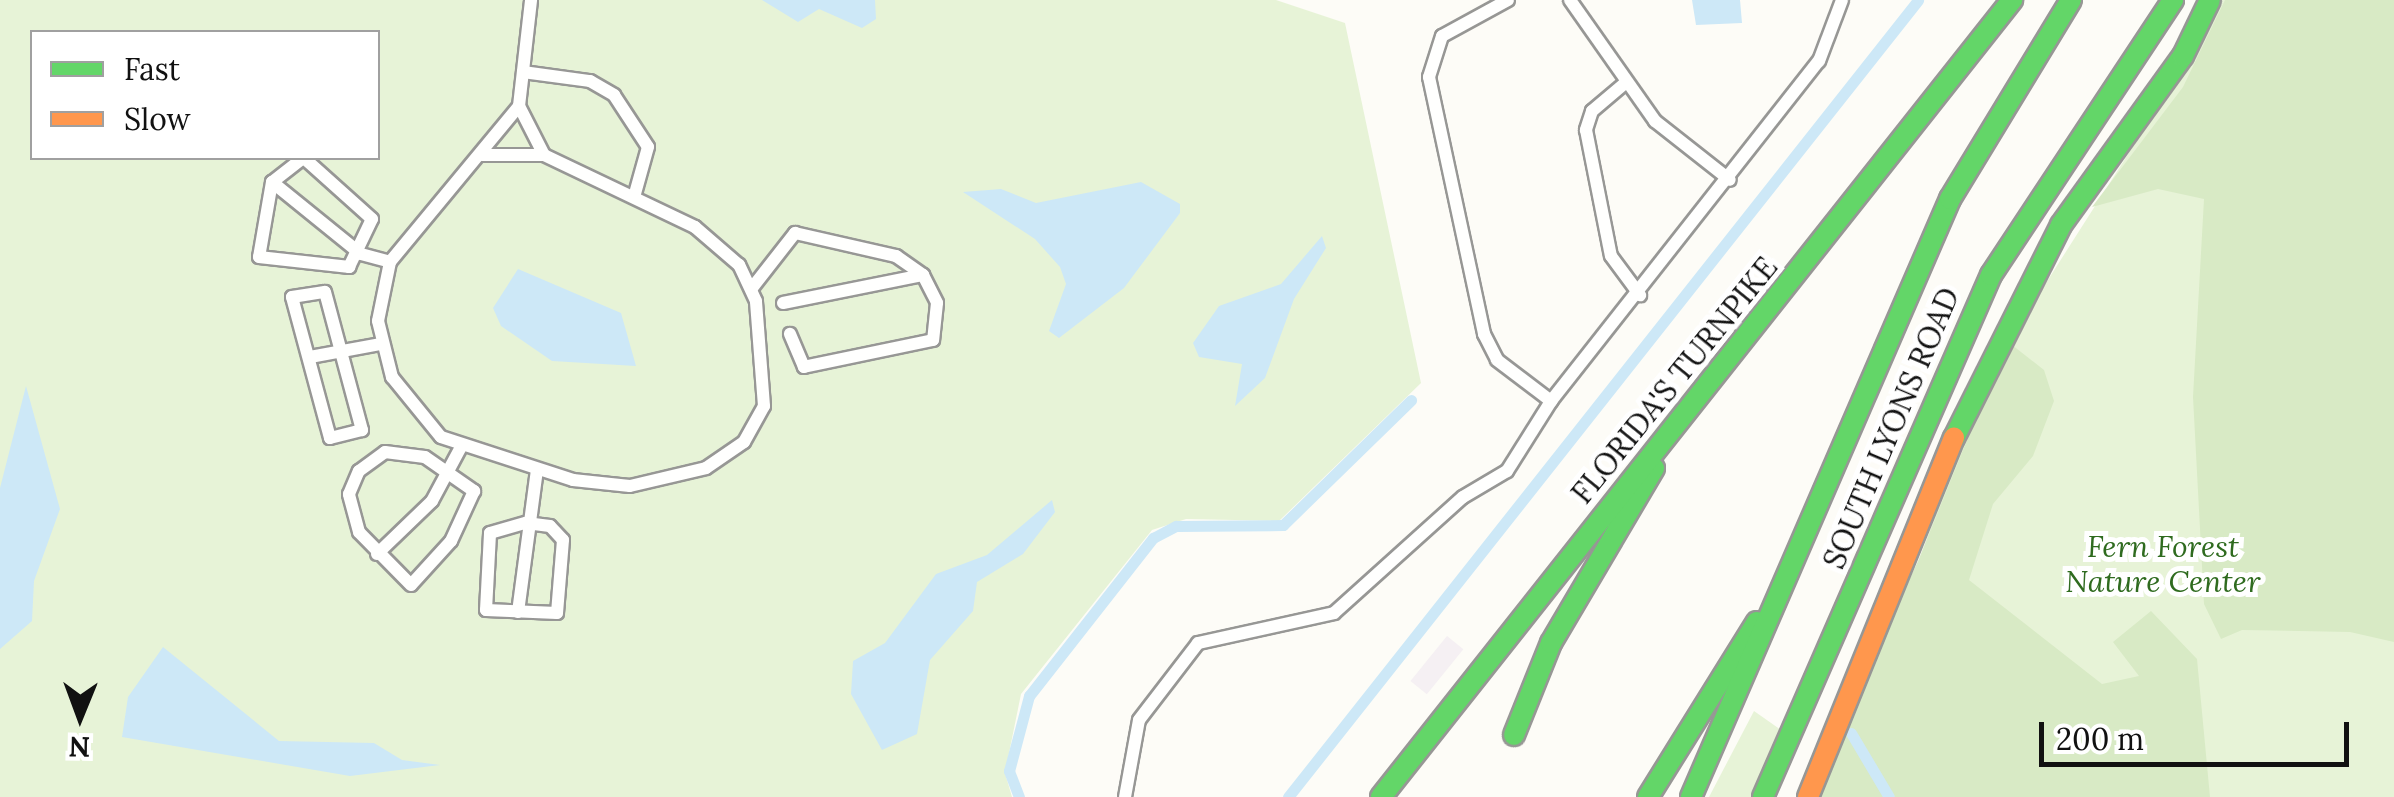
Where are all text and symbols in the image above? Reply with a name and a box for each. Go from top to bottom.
legend [30,30,380,160]
text: Fast [124,50,180,88]
text: Slow [124,100,190,138]
street label: FLORIDA'S TURNPIKE [1564,250,1784,510]
street label: SOUTH LYONS ROAD [1815,282,1967,574]
park label: Fern Forest Nature Center [2065,528,2261,598]
north arrow [30,667,130,767]
scale bar [2044,702,2354,764]
text: 200 m [2056,720,2144,758]
text: N [68,729,91,765]

